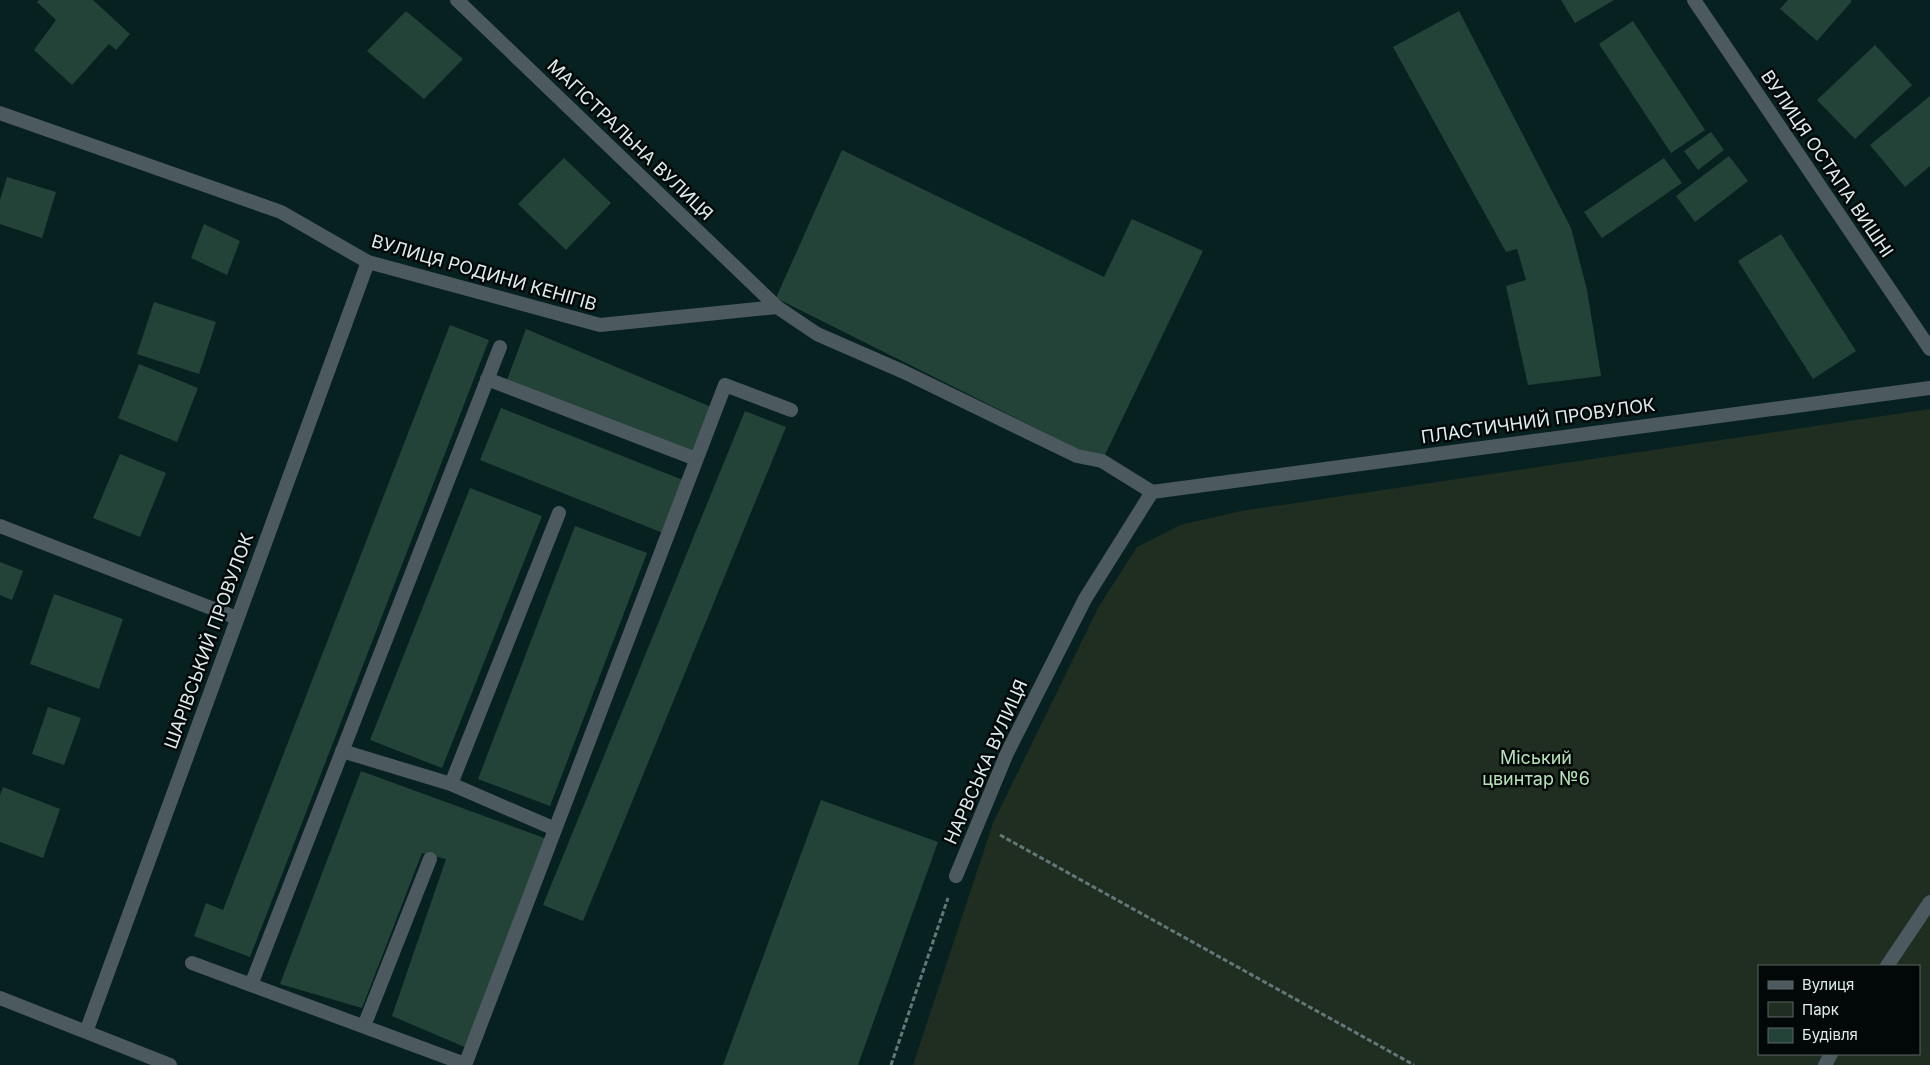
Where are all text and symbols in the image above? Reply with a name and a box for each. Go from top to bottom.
street label: МАГІСТРАЛЬНА ВУЛИЦЯ [543,55,717,224]
street label: ВУЛИЦЯ ОСТАПА ВИШНІ [1757,66,1898,261]
street label: ВУЛИЦЯ РОДИНИ КЕНІГІВ [369,230,599,315]
street label: ПЛАСТИЧНИЙ ПРОВУЛОК [1419,393,1656,447]
street label: ШАРІВСЬКИЙ ПРОВУЛОК [159,530,257,752]
street label: НАРВСЬКА ВУЛИЦЯ [940,676,1031,847]
park label: Міський цвинтар №6 [1482,747,1590,789]
legend [1758,965,1920,1055]
text: Вулиця [1802,975,1854,994]
text: Парк [1802,1000,1839,1019]
text: Будівля [1802,1025,1858,1044]

